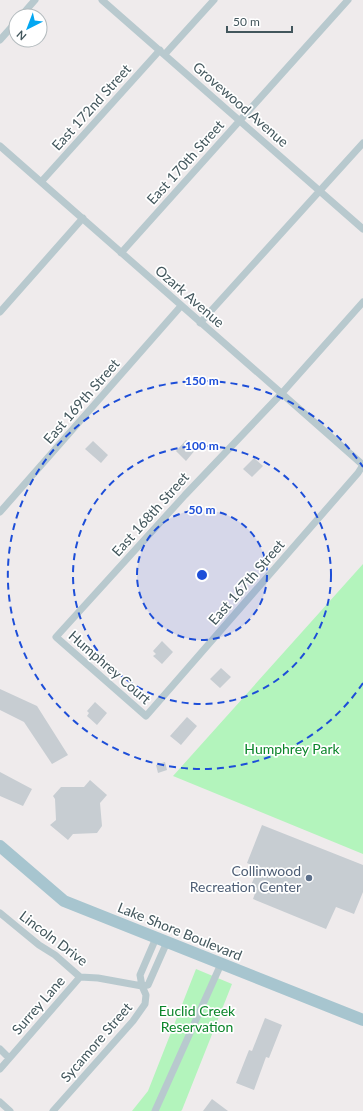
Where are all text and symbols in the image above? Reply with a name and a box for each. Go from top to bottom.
north arrow [8,8,48,48]
scale bar [227,8,292,34]
text: 50 m [233,14,260,29]
text: N [13,28,28,43]
street label: Grovewood Avenue [190,58,292,150]
street label: East 172nd Street [48,60,134,154]
street label: East 170th Street [143,116,227,208]
street label: Ozark Avenue [152,261,228,331]
street label: East 169th Street [39,355,123,447]
text: 150 m [185,373,219,388]
text: 100 m [185,438,219,453]
street label: East 168th Street [108,468,192,560]
text: 50 m [189,502,215,517]
street label: East 167th Street [204,536,288,628]
centre of rings [195,568,209,582]
street label: Humphrey Court [66,627,154,707]
park label: Humphrey Park [244,740,341,757]
place label: Collinwood Recreation Center [190,862,301,895]
marker: Collinwood Recreation Center [304,873,314,883]
street label: Lake Shore Boulevard [115,898,245,964]
street label: Lincoln Drive [17,907,91,969]
street label: Surrey Lane [8,972,68,1038]
street label: Sycamore Street [57,999,135,1085]
park label: Euclid Creek Reservation [159,1002,236,1035]

